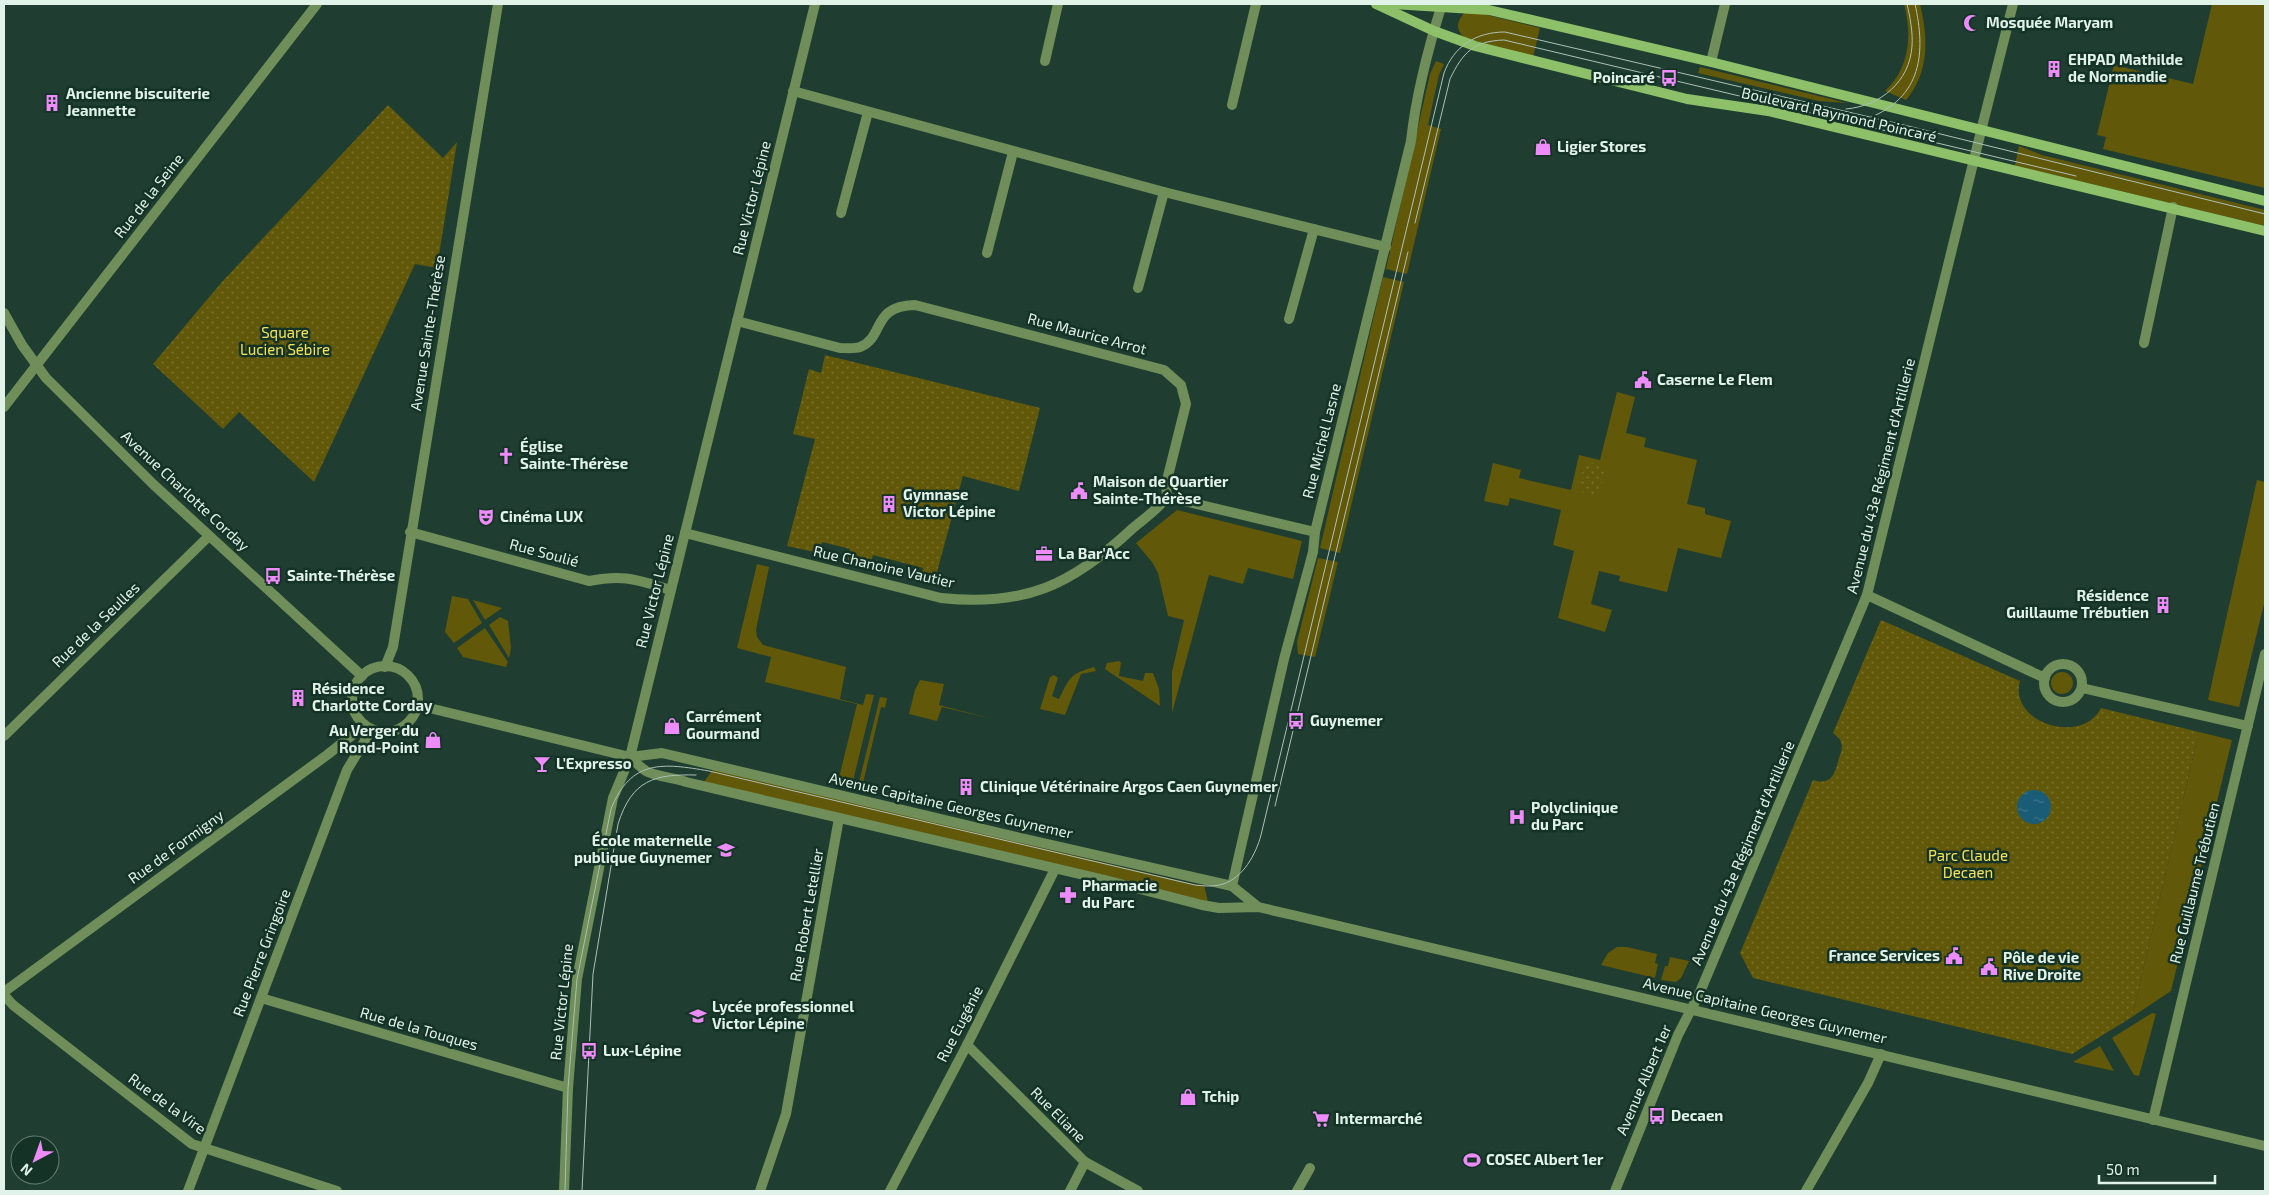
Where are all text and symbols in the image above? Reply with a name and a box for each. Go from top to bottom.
mosque icon: Mosquée Maryam [1962,13,1982,33]
place label: Mosquée Maryam [1986,13,2113,32]
place label: EHPAD Mathilde de Normandie [2068,50,2183,85]
building icon: EHPAD Mathilde de Normandie [2044,59,2064,79]
place label: Poincaré [1593,68,1655,86]
bus stop icon: Poincaré [1659,68,1679,88]
street label: Boulevard Raymond Poincaré [1740,83,1939,145]
place label: Ancienne biscuiterie Jeannette [66,84,210,119]
building icon: Ancienne biscuiterie Jeannette [42,93,62,113]
shop icon: Ligier Stores [1533,137,1553,157]
place label: Ligier Stores [1557,137,1646,155]
street label: Rue Victor Lépine [728,139,774,257]
street label: Rue de la Seine [110,150,187,241]
street label: Avenue Sainte-Thérèse [406,254,448,412]
street label: Rue Maurice Arrot [1026,308,1149,358]
park label: Square Lucien Sébire [240,323,330,358]
street label: Avenue du 43e Régiment d'Artillerie [1842,356,1918,595]
public building icon: Caserne Le Flem [1633,370,1653,390]
place label: Caserne Le Flem [1657,370,1773,388]
street label: Rue Michel Lasne [1298,381,1344,500]
street label: Avenue Charlotte Corday [118,426,254,554]
place label: Église Sainte-Thérèse [520,436,628,472]
church icon: Église Sainte-Thérèse [496,446,516,466]
place label: Maison de Quartier Sainte-Thérèse [1093,472,1229,507]
public building icon: Maison de Quartier Sainte-Thérèse [1069,481,1089,501]
place label: Gymnase Victor Lépine [903,485,996,520]
building icon: Gymnase Victor Lépine [879,494,899,514]
theatre icon: Cinéma LUX [476,507,496,527]
place label: Cinéma LUX [500,507,584,525]
street label: Rue Victor Lépine [631,532,677,650]
street label: Rue Soulié [508,534,581,570]
street label: Rue Chanoine Vautier [812,541,957,591]
office icon: La Bar'Acc [1034,544,1054,564]
place label: La Bar'Acc [1058,544,1130,562]
bus stop icon: Sainte-Thérèse [263,566,283,586]
place label: Sainte-Thérèse [287,566,395,584]
street label: Rue de la Seulles [48,578,143,671]
place label: Résidence Guillaume Trébutien [2006,586,2149,621]
building icon: Résidence Guillaume Trébutien [2153,595,2173,615]
place label: Résidence Charlotte Corday [312,679,433,715]
building icon: Résidence Charlotte Corday [288,688,308,708]
place label: Carrément Gourmand [686,707,761,742]
bus stop icon: Guynemer [1286,711,1306,731]
place label: Guynemer [1310,711,1383,730]
shop icon: Carrément Gourmand [662,716,682,736]
place label: Au Verger du Rond-Point [329,721,419,756]
shop icon: Au Verger du Rond-Point [423,730,443,750]
street label: Avenue du 43e Régiment d'Artillerie [1686,738,1798,968]
bar icon: L'Expresso [532,754,552,774]
place label: L'Expresso [556,754,632,772]
street label: Avenue Capitaine Georges Guynemer [828,768,1075,842]
building icon: Clinique Vétérinaire Argos Caen Guynemer [956,777,976,797]
place label: Clinique Vétérinaire Argos Caen Guynemer [980,777,1278,796]
place label: Polyclinique du Parc [1531,798,1618,833]
street label: Rue Guillaume Trébutien [2165,800,2223,965]
street label: Rue de Formigny [124,806,227,887]
hospital icon: Polyclinique du Parc [1507,807,1527,827]
place label: École maternelle publique Guynemer [574,830,713,867]
school or university icon: École maternelle publique Guynemer [716,840,736,860]
park label: Parc Claude Decaen [1928,846,2008,881]
street label: Rue Robert Letellier [785,847,827,983]
place label: Pharmacie du Parc [1082,876,1157,911]
pharmacy icon: Pharmacie du Parc [1058,885,1078,905]
street label: Rue Pierre Gringoire [228,886,294,1019]
street label: Rue Victor Lépine [546,943,576,1061]
place label: France Services [1828,946,1940,964]
public building icon: France Services [1944,946,1964,966]
place label: Pôle de vie Rive Droite [2003,948,2081,983]
public building icon: Pôle de vie Rive Droite [1979,957,1999,977]
street label: Avenue Capitaine Georges Guynemer [1642,973,1889,1047]
street label: Rue Eugénie [932,982,986,1065]
place label: Lycée professionnel Victor Lépine [712,997,854,1032]
street label: Rue de la Touques [358,1003,480,1053]
school or university icon: Lycée professionnel Victor Lépine [688,1006,708,1026]
street label: Avenue Albert 1er [1612,1021,1675,1138]
bus stop icon: Lux-Lépine [579,1041,599,1061]
place label: Lux-Lépine [603,1041,682,1059]
street label: Rue de la Vire [125,1069,210,1137]
street label: Rue Eliane [1027,1083,1090,1146]
shop icon: Tchip [1178,1087,1198,1107]
place label: Tchip [1202,1087,1239,1105]
bus stop icon: Decaen [1647,1106,1667,1126]
place label: Decaen [1671,1106,1723,1124]
supermarket icon: Intermarché [1311,1109,1331,1129]
place label: Intermarché [1335,1109,1423,1127]
north arrow [10,1135,60,1185]
sports icon: COSEC Albert 1er [1462,1150,1482,1170]
place label: COSEC Albert 1er [1486,1150,1604,1168]
scale bar [2099,1152,2215,1184]
text: N [17,1160,36,1180]
text: 50 m [2106,1160,2140,1178]

